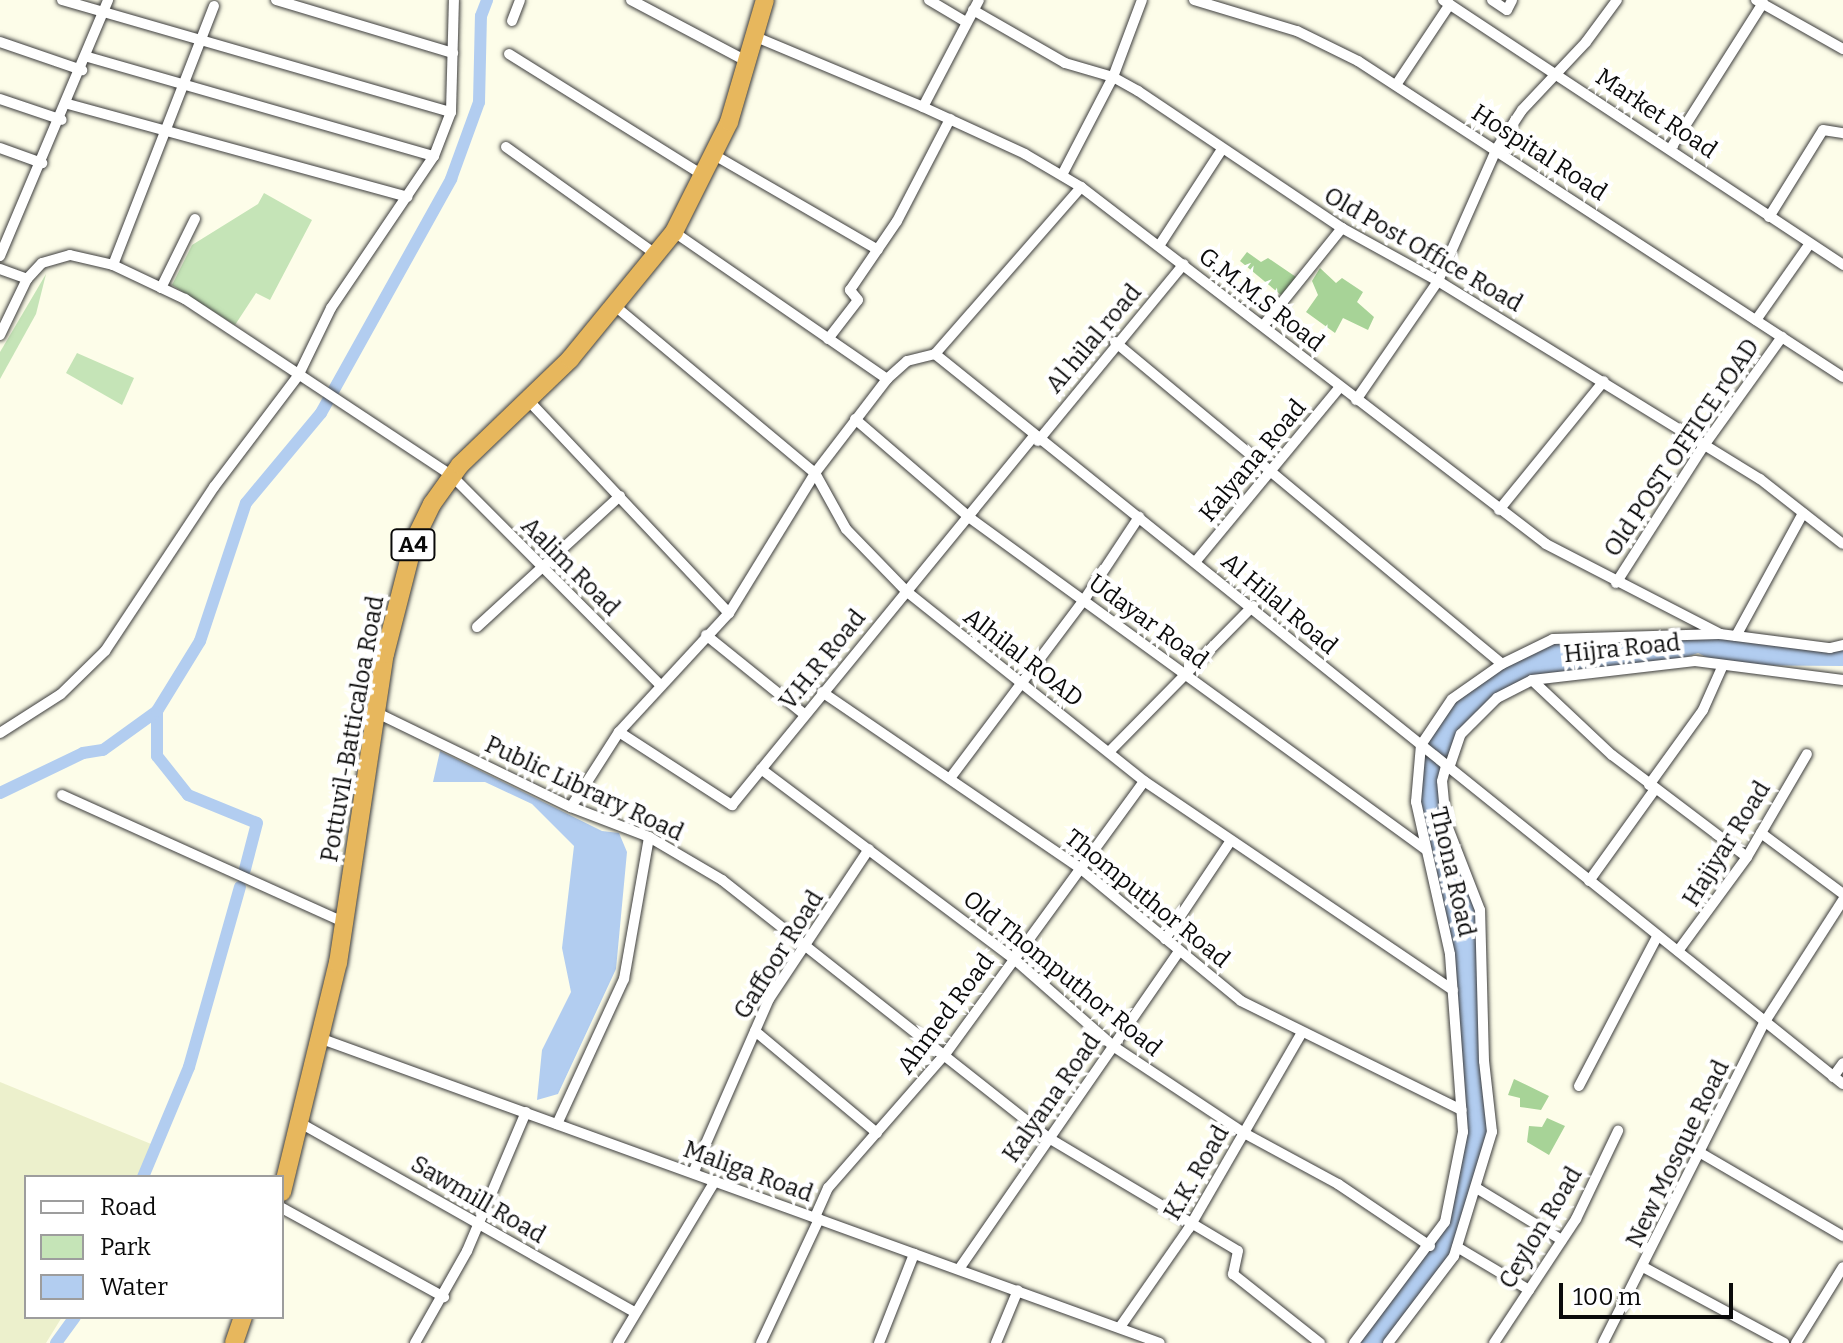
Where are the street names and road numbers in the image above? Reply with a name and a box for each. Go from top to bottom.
street label: Market Road [1590,63,1722,165]
street label: Hospital Road [1466,99,1612,207]
street label: Old Post Office Road [1319,181,1527,319]
street label: G.M.M.S Road [1193,242,1329,358]
street label: Al hilal road [1040,279,1148,399]
street label: Old POST OFFICE rOAD [1598,334,1766,562]
street label: Kalyana Road [1194,394,1312,528]
street label: Aalim Road [515,512,625,622]
road number: A4 [389,527,437,563]
street label: Al Hilal Road [1215,547,1343,661]
street label: Udayar Road [1082,569,1214,675]
street label: Pottuvil-Batticaloa Road [315,594,391,864]
street label: Alhilal ROAD [958,603,1088,713]
street label: V.H.R Road [774,604,872,716]
street label: Hijra Road [1562,629,1682,669]
street label: Public Library Road [480,730,688,848]
street label: Hajiyar Road [1677,776,1777,912]
street label: Thona Road [1423,804,1481,940]
street label: Thomputhor Road [1059,824,1235,974]
street label: Gaffoor Road [728,885,830,1025]
street label: Old Thomputhor Road [957,885,1167,1063]
street label: Ahmed Road [891,948,1001,1080]
street label: Kalyana Road [997,1028,1107,1168]
street label: New Mosque Road [1620,1056,1736,1252]
street label: K.K. Road [1158,1121,1236,1225]
street label: Maliga Road [679,1135,817,1209]
street label: Sawmill Road [406,1150,550,1250]
street label: Ceylon Road [1493,1162,1589,1294]

